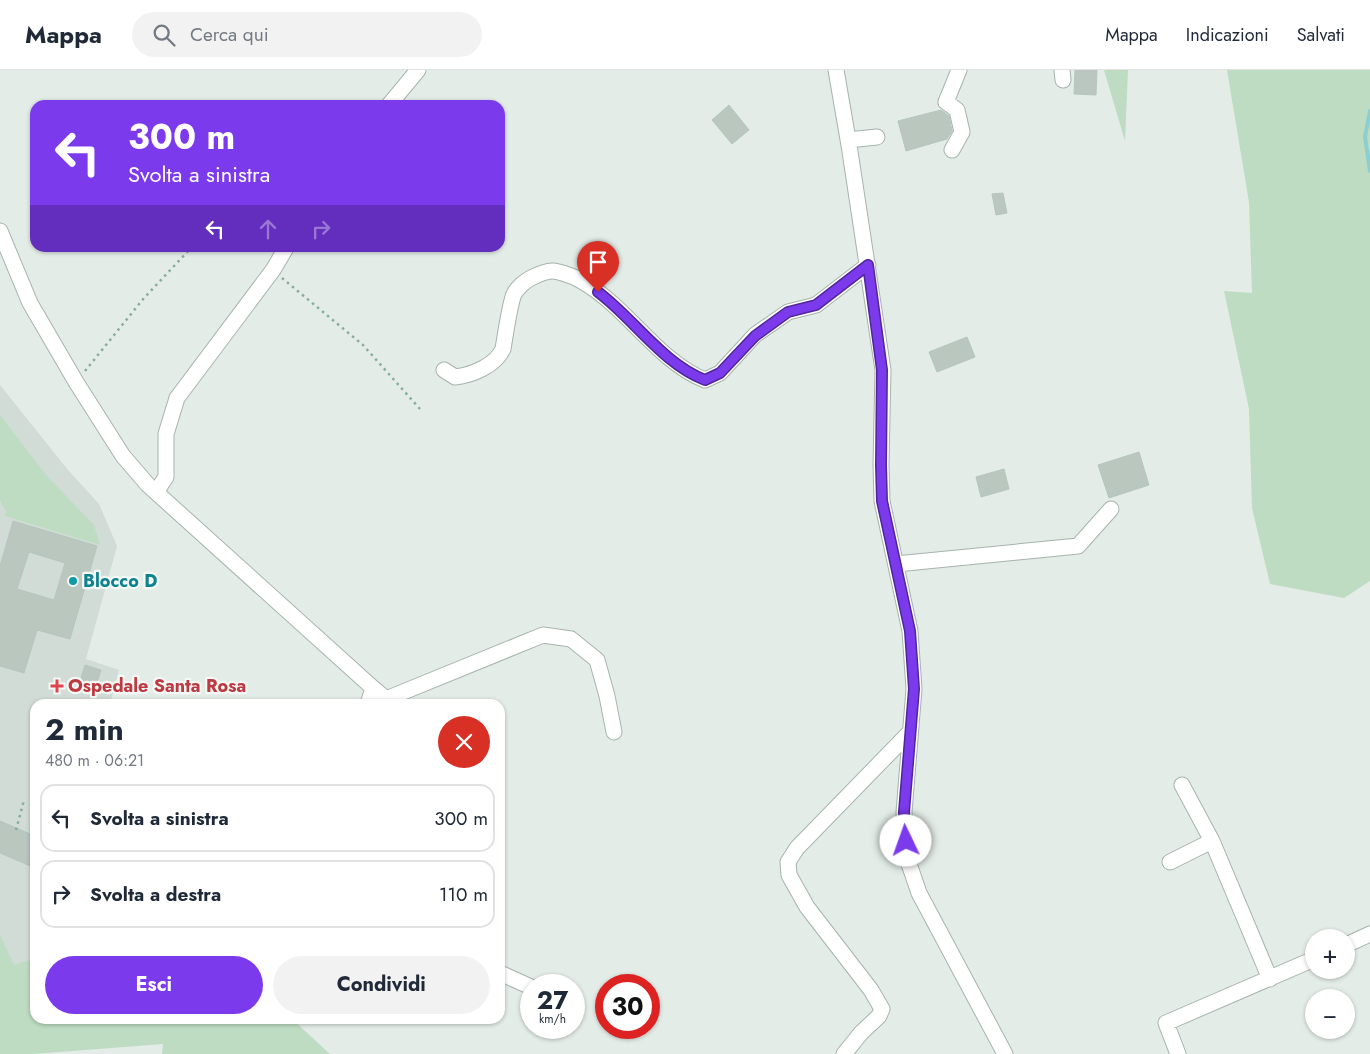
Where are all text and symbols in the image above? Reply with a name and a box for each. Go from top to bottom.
search box [132,12,482,57]
text: Mappa [25,17,102,52]
icon: search [150,21,178,49]
text: Cerca qui [190,21,269,48]
text: Mappa [1105,22,1158,48]
text: Indicazioni [1186,22,1269,48]
text: Salvati [1297,22,1345,48]
text: 300 m [128,112,235,162]
icon: left [45,120,110,185]
text: Svolta a sinistra [128,158,270,190]
icon: left [201,215,229,243]
icon: ahead [254,215,282,243]
icon: right [307,215,335,243]
pin [577,241,619,292]
icon: arrive [584,248,612,276]
place label: Blocco D [83,568,157,594]
marker: Blocco D [67,575,79,587]
place label: Ospedale Santa Rosa [68,673,246,699]
marker: Ospedale Santa Rosa [50,679,64,693]
text: 2 min [45,708,124,751]
button: close [438,716,490,768]
text: 480 m · 06:21 [45,749,144,772]
icon: left [47,804,75,832]
text: Svolta a sinistra [90,805,229,832]
text: 300 m [434,805,488,832]
position arrow [879,814,931,866]
icon: right [47,880,75,908]
text: Svolta a destra [90,881,221,908]
text: 110 m [439,881,488,908]
map controls [1305,929,1355,1039]
button: + [1305,929,1355,979]
button: Esci [45,956,263,1014]
button: Condividi [273,956,490,1014]
speed limit sign: 30 [595,974,660,1039]
text: 27 [537,982,568,1018]
button: − [1305,989,1355,1039]
text: km/h [539,1010,566,1028]

